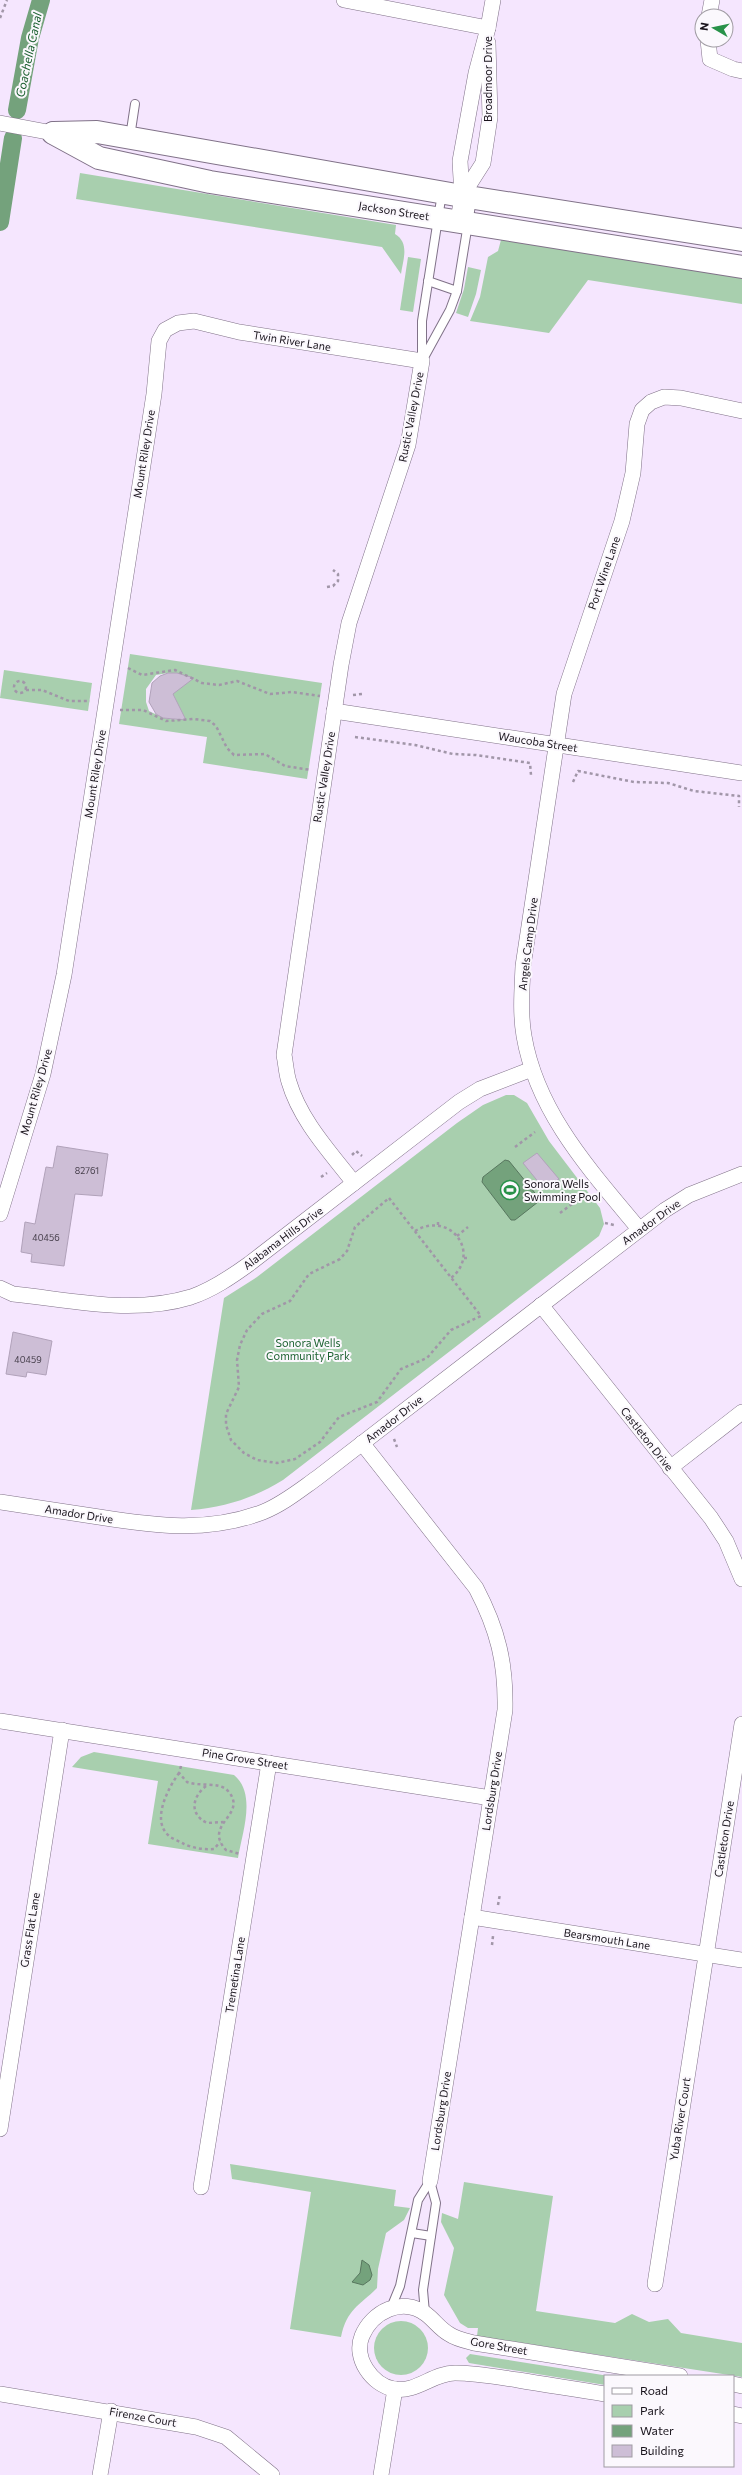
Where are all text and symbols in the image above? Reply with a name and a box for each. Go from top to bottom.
north arrow [694,8,734,48]
water label: Coachella Canal [12,10,44,98]
text: N [697,21,711,31]
street label: Broadmoor Drive [481,36,494,122]
street label: Jackson Street [358,198,431,224]
street label: Twin River Lane [252,328,332,353]
street label: Rustic Valley Drive [395,370,426,463]
street label: Mount Riley Drive [130,409,157,499]
street label: Port Wine Lane [585,534,622,611]
street label: Mount Riley Drive [81,729,108,819]
street label: Waucoba Street [498,729,579,754]
street label: Rustic Valley Drive [310,730,337,823]
street label: Angels Camp Drive [515,897,540,991]
street label: Mount Riley Drive [17,1047,54,1137]
house number: 82761 [75,1165,99,1176]
place label: Sonora Wells Swimming Pool [524,1177,601,1203]
sports icon: Sonora Wells Swimming Pool [499,1179,521,1201]
street label: Amador Drive [619,1196,683,1247]
street label: Alabama Hills Drive [240,1203,325,1272]
house number: 40456 [32,1232,60,1243]
park label: Sonora Wells Community Park [266,1336,350,1362]
house number: 40459 [14,1354,42,1365]
street label: Amador Drive [363,1392,425,1445]
street label: Castleton Drive [618,1404,676,1473]
street label: Amador Drive [44,1502,114,1525]
street label: Pine Grove Street [201,1745,290,1772]
street label: Lordsburg Drive [479,1750,504,1832]
street label: Castleton Drive [711,1800,736,1878]
street label: Grass Flat Lane [17,1891,42,1968]
street label: Bearsmouth Lane [563,1925,651,1952]
street label: Tremetina Lane [222,1936,247,2014]
street label: Lordsburg Drive [428,2070,453,2152]
street label: Yuba River Court [667,2076,693,2161]
street label: Gore Street [469,2334,529,2357]
legend [604,2375,734,2467]
text: Road [640,2383,668,2397]
text: Park [640,2403,666,2417]
street label: Firenze Court [108,2404,178,2429]
text: Water [640,2423,674,2437]
text: Building [640,2443,684,2457]

